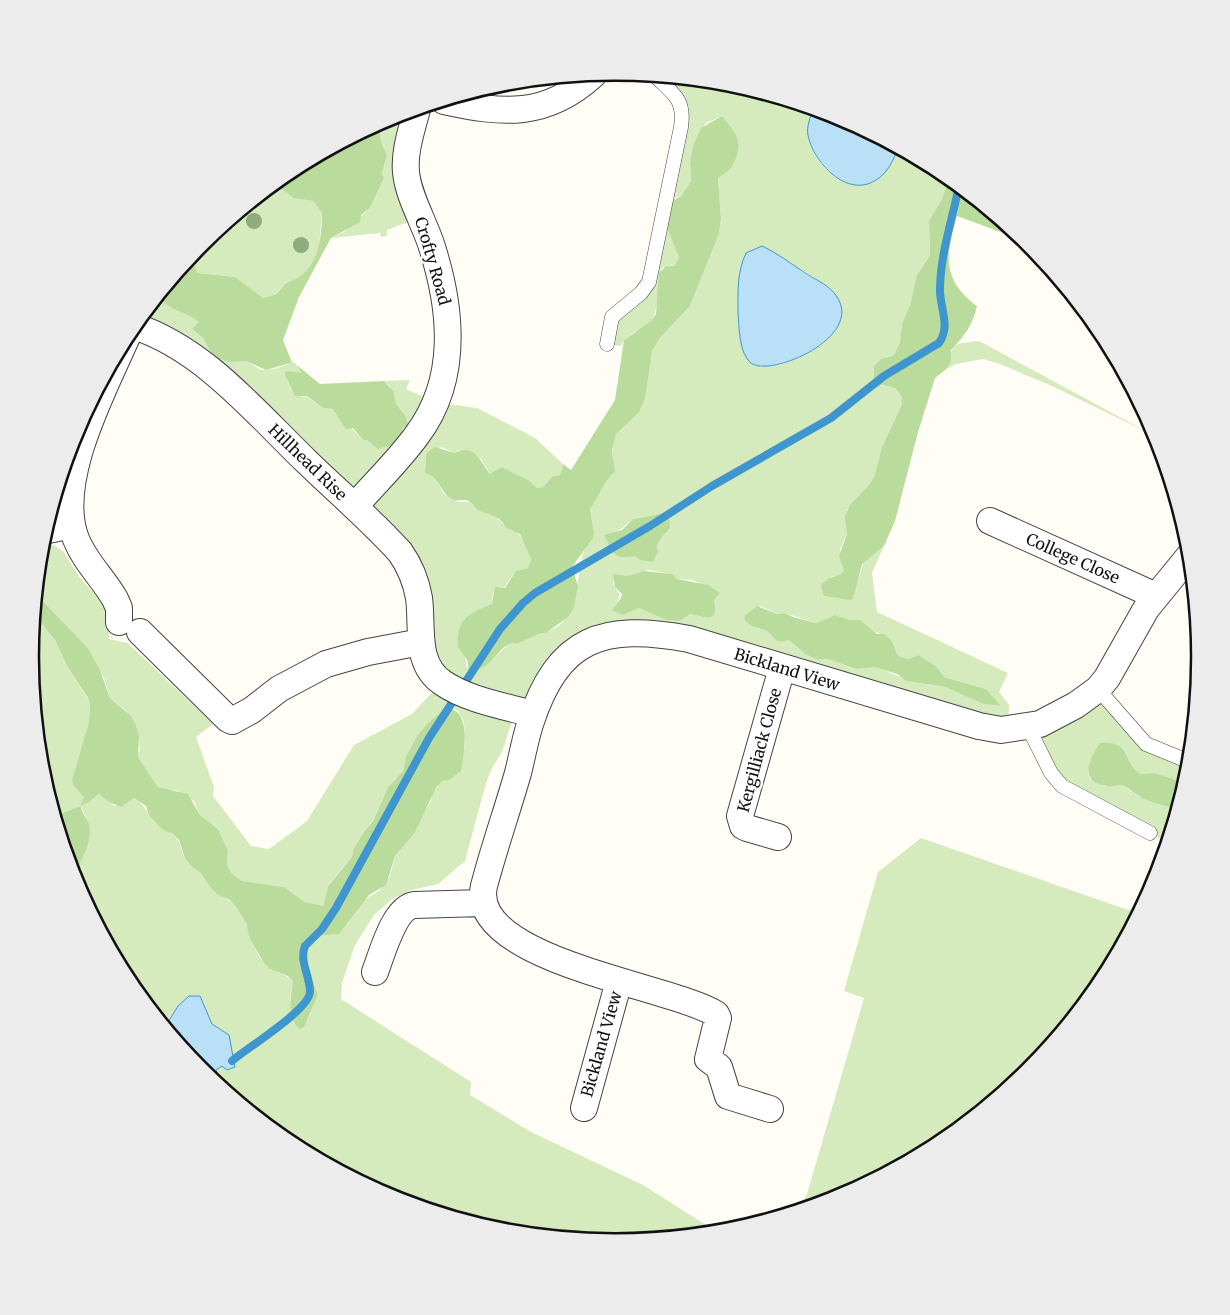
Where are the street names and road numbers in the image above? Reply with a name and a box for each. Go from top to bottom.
street label: Crofty Road [411,215,455,308]
street label: Hillhead Rise [265,420,351,504]
street label: College Close [1023,528,1123,588]
street label: Bickland View [732,643,843,695]
street label: Kergilliack Close [733,686,785,814]
street label: Bickland View [576,988,626,1099]

